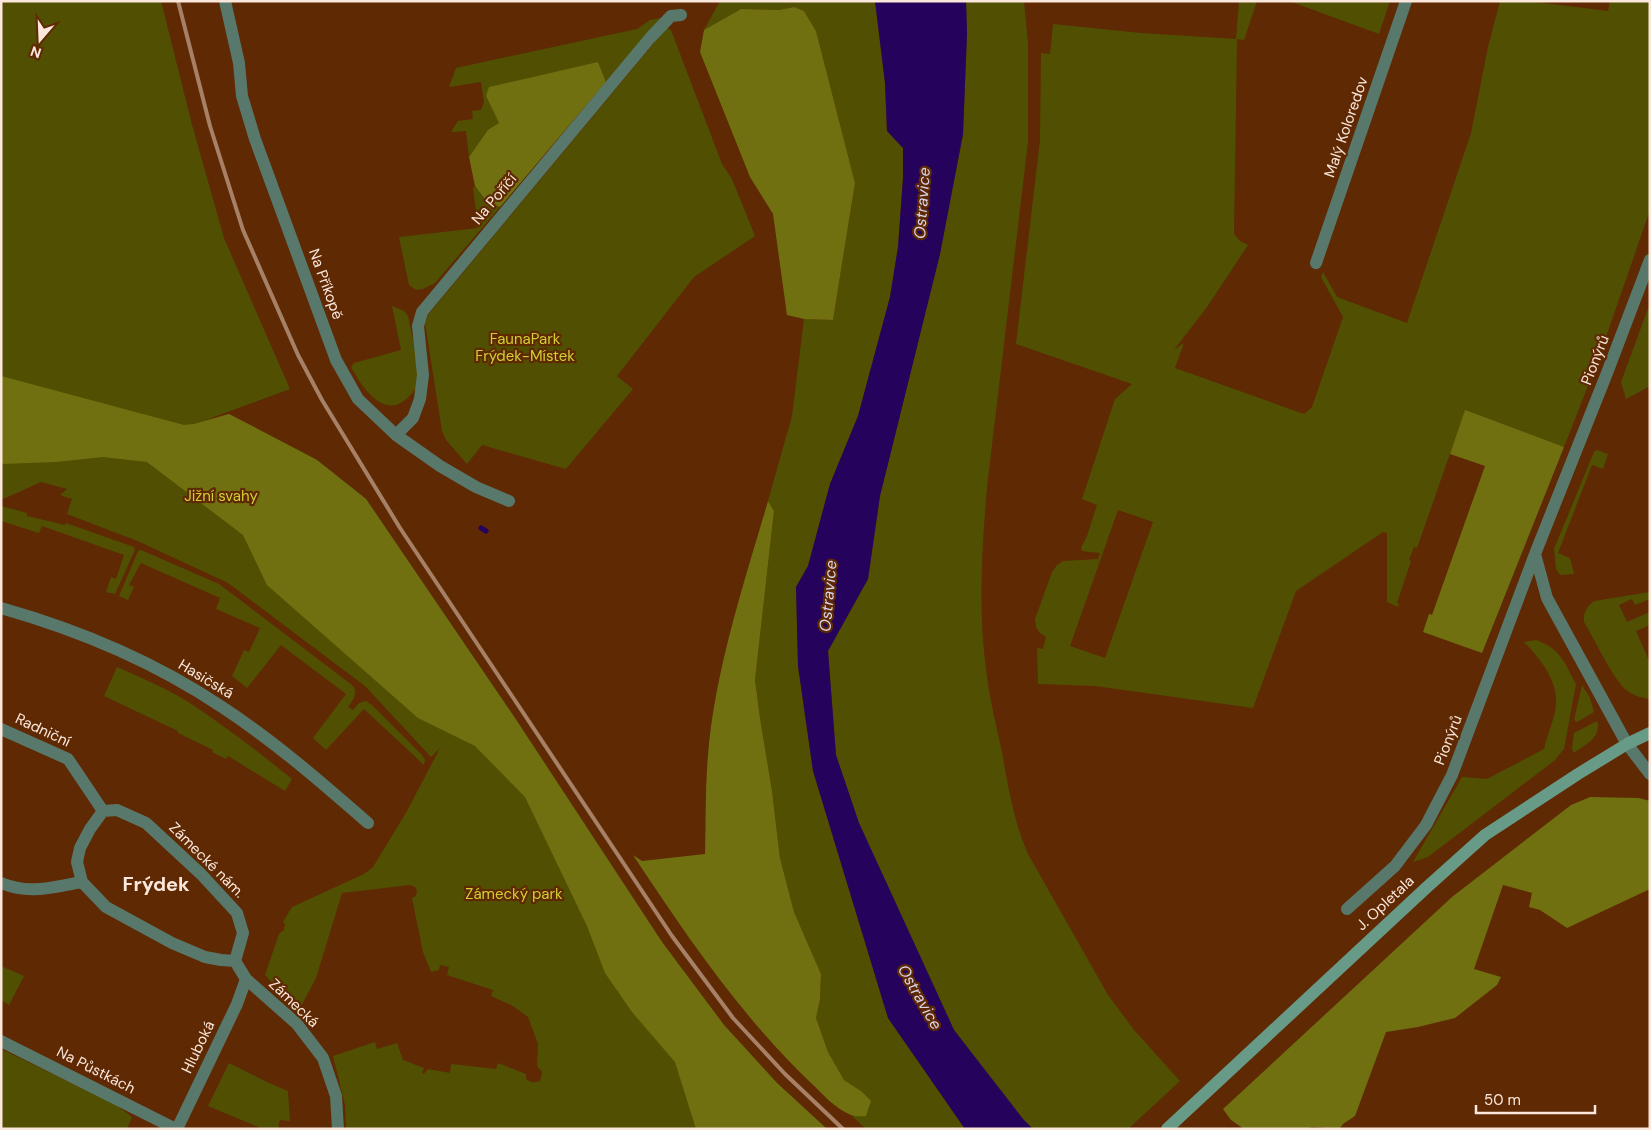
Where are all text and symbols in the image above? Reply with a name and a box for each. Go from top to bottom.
north arrow [15,15,65,65]
text: N [28,42,44,62]
street label: Malý Koloredov [1319,74,1373,180]
water label: Ostravice [909,166,935,240]
street label: Na Poříčí [467,169,522,229]
street label: Na Příkopě [304,246,348,322]
park label: FaunaPark Frýdek-Místek [475,329,575,366]
street label: Pionýrů [1576,332,1614,388]
park label: Jižní svahy [184,486,258,506]
water label: Ostravice [814,559,842,633]
street label: Hasičská [175,655,237,703]
street label: Radniční [12,708,75,752]
street label: Pionýrů [1429,712,1467,768]
street label: Zámecké nám. [165,818,249,902]
district label: Frýdek [122,871,190,897]
street label: J. Opletala [1352,871,1418,935]
park label: Zámecký park [465,884,563,904]
water label: Ostravice [893,961,947,1033]
street label: Zámecká [265,974,323,1032]
street label: Hluboká [177,1017,219,1077]
street label: Na Půstkách [53,1042,139,1098]
scale bar [1476,1082,1595,1114]
text: 50 m [1484,1090,1521,1110]

